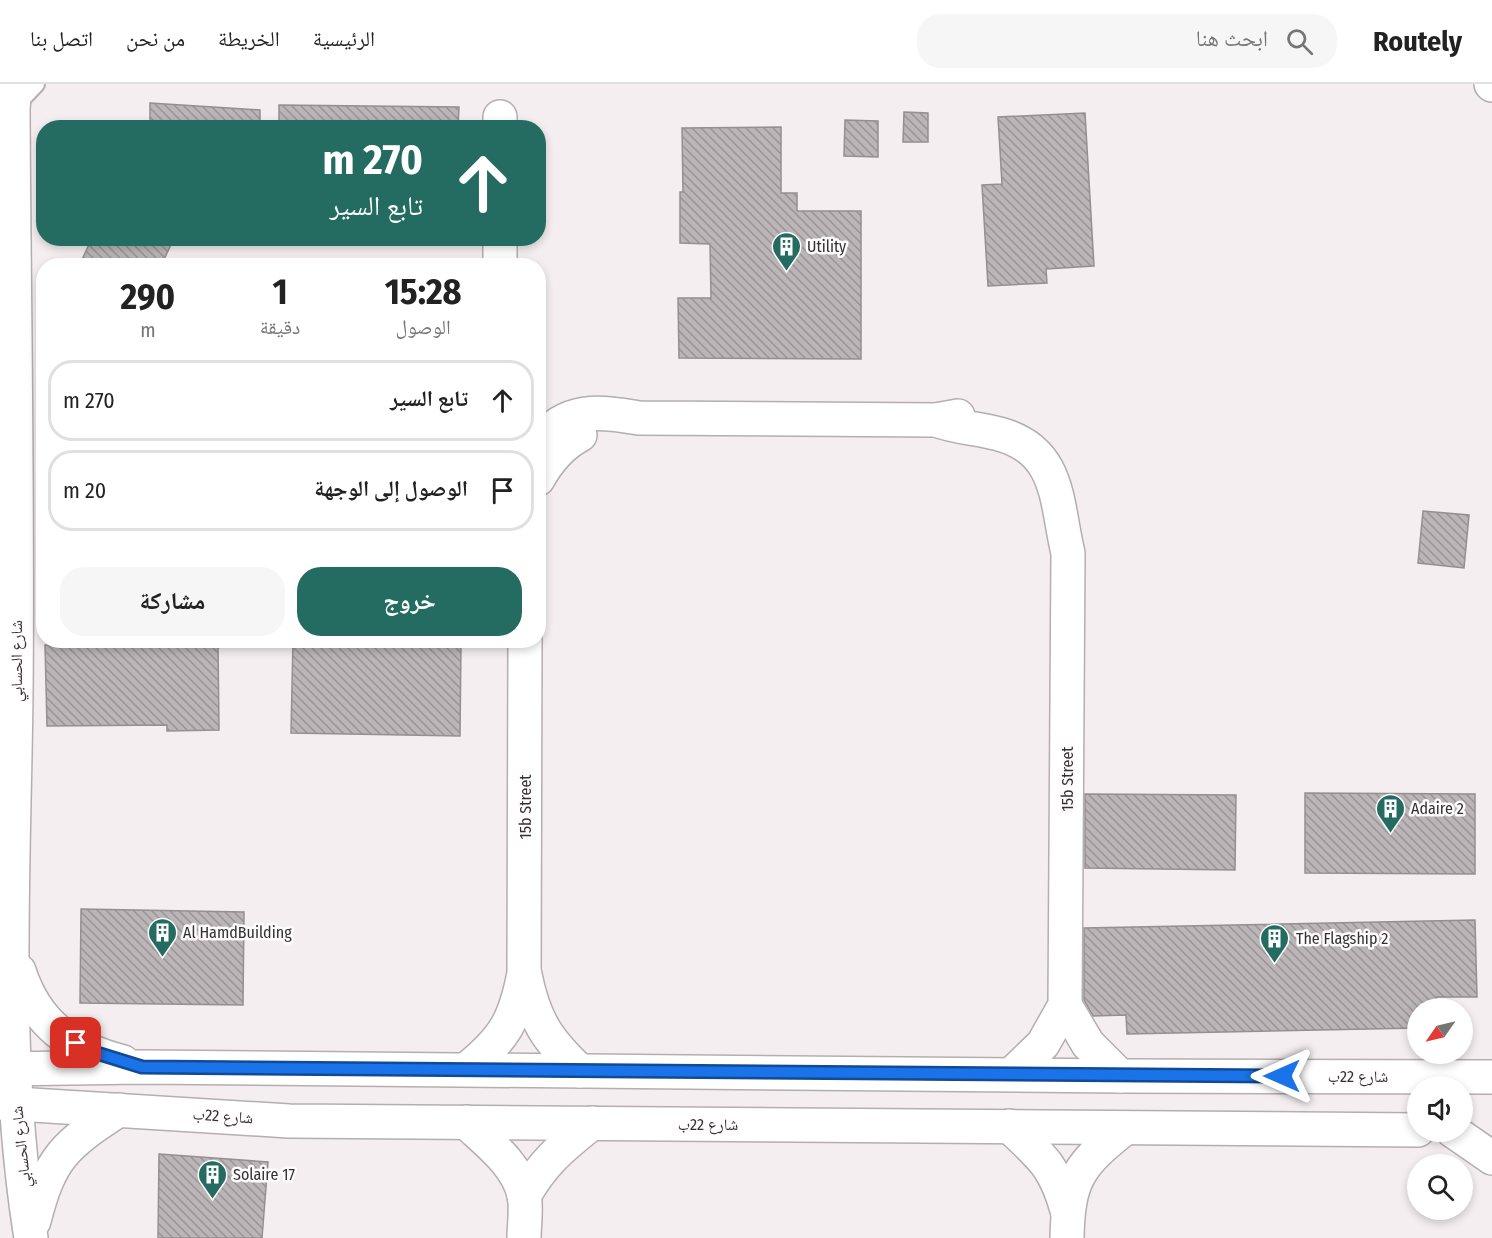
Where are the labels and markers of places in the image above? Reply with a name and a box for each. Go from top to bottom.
building icon: Utility [770,230,802,272]
place label: Utility [807,237,847,256]
building icon: Adaire 2 [1374,792,1406,834]
place label: Adaire 2 [1411,799,1464,818]
building icon: Al HamdBuilding [146,916,178,958]
building icon: The Flagship 2 [1259,922,1291,964]
place label: Al HamdBuilding [183,923,292,942]
place label: The Flagship 2 [1296,929,1388,948]
pin [50,1017,101,1068]
building icon: Solaire 17 [196,1158,228,1200]
place label: Solaire 17 [233,1165,295,1184]

